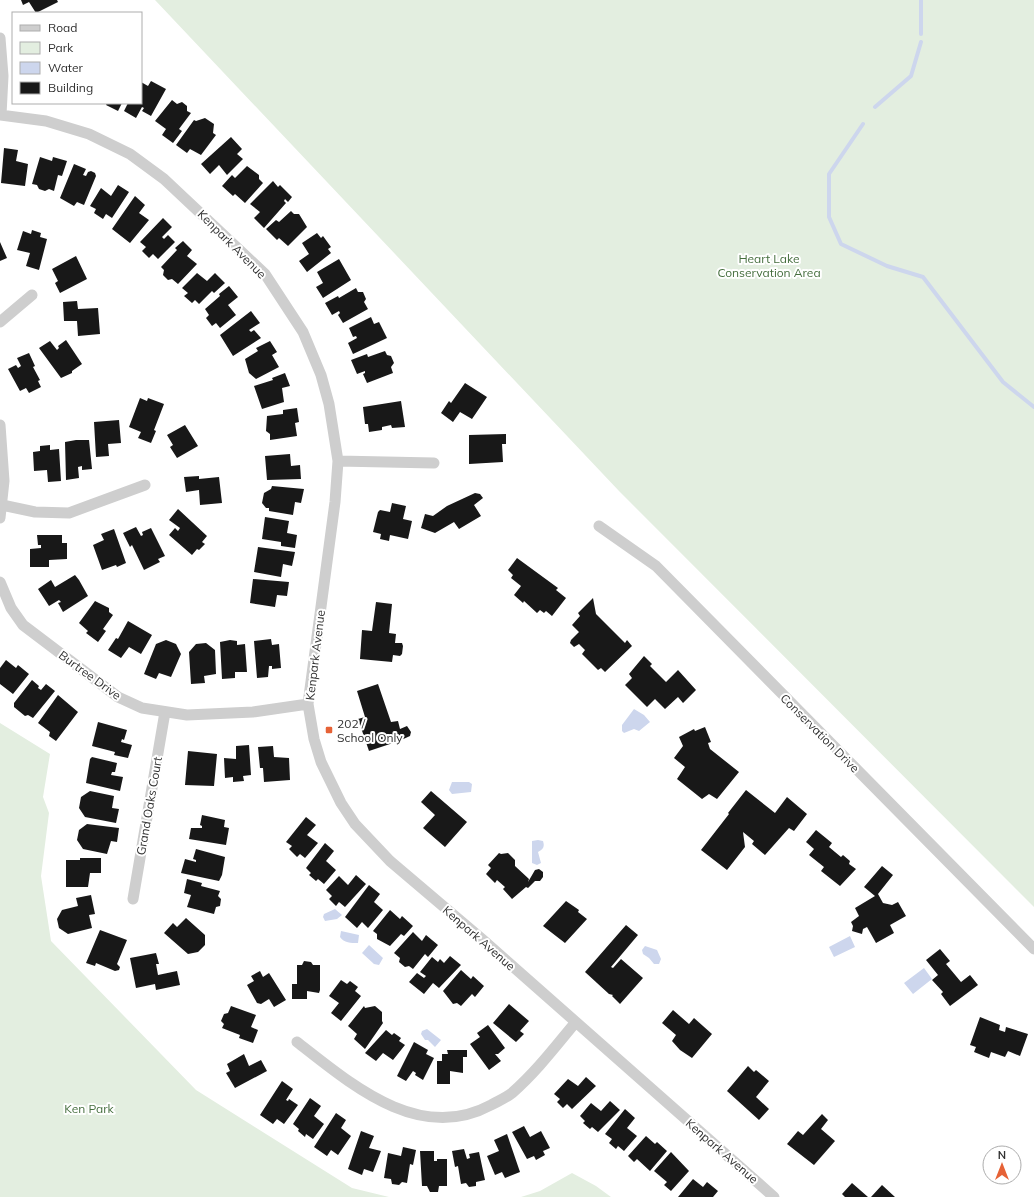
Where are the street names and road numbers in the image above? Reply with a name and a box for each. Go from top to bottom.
street label: Kenpark Avenue [195,207,269,281]
street label: Kenpark Avenue [302,609,328,701]
street label: Burtree Drive [56,647,124,703]
street label: Conservation Drive [777,690,863,776]
street label: Grand Oaks Court [133,756,165,856]
street label: Kenpark Avenue [440,903,518,973]
street label: Kenpark Avenue [683,1116,761,1186]

